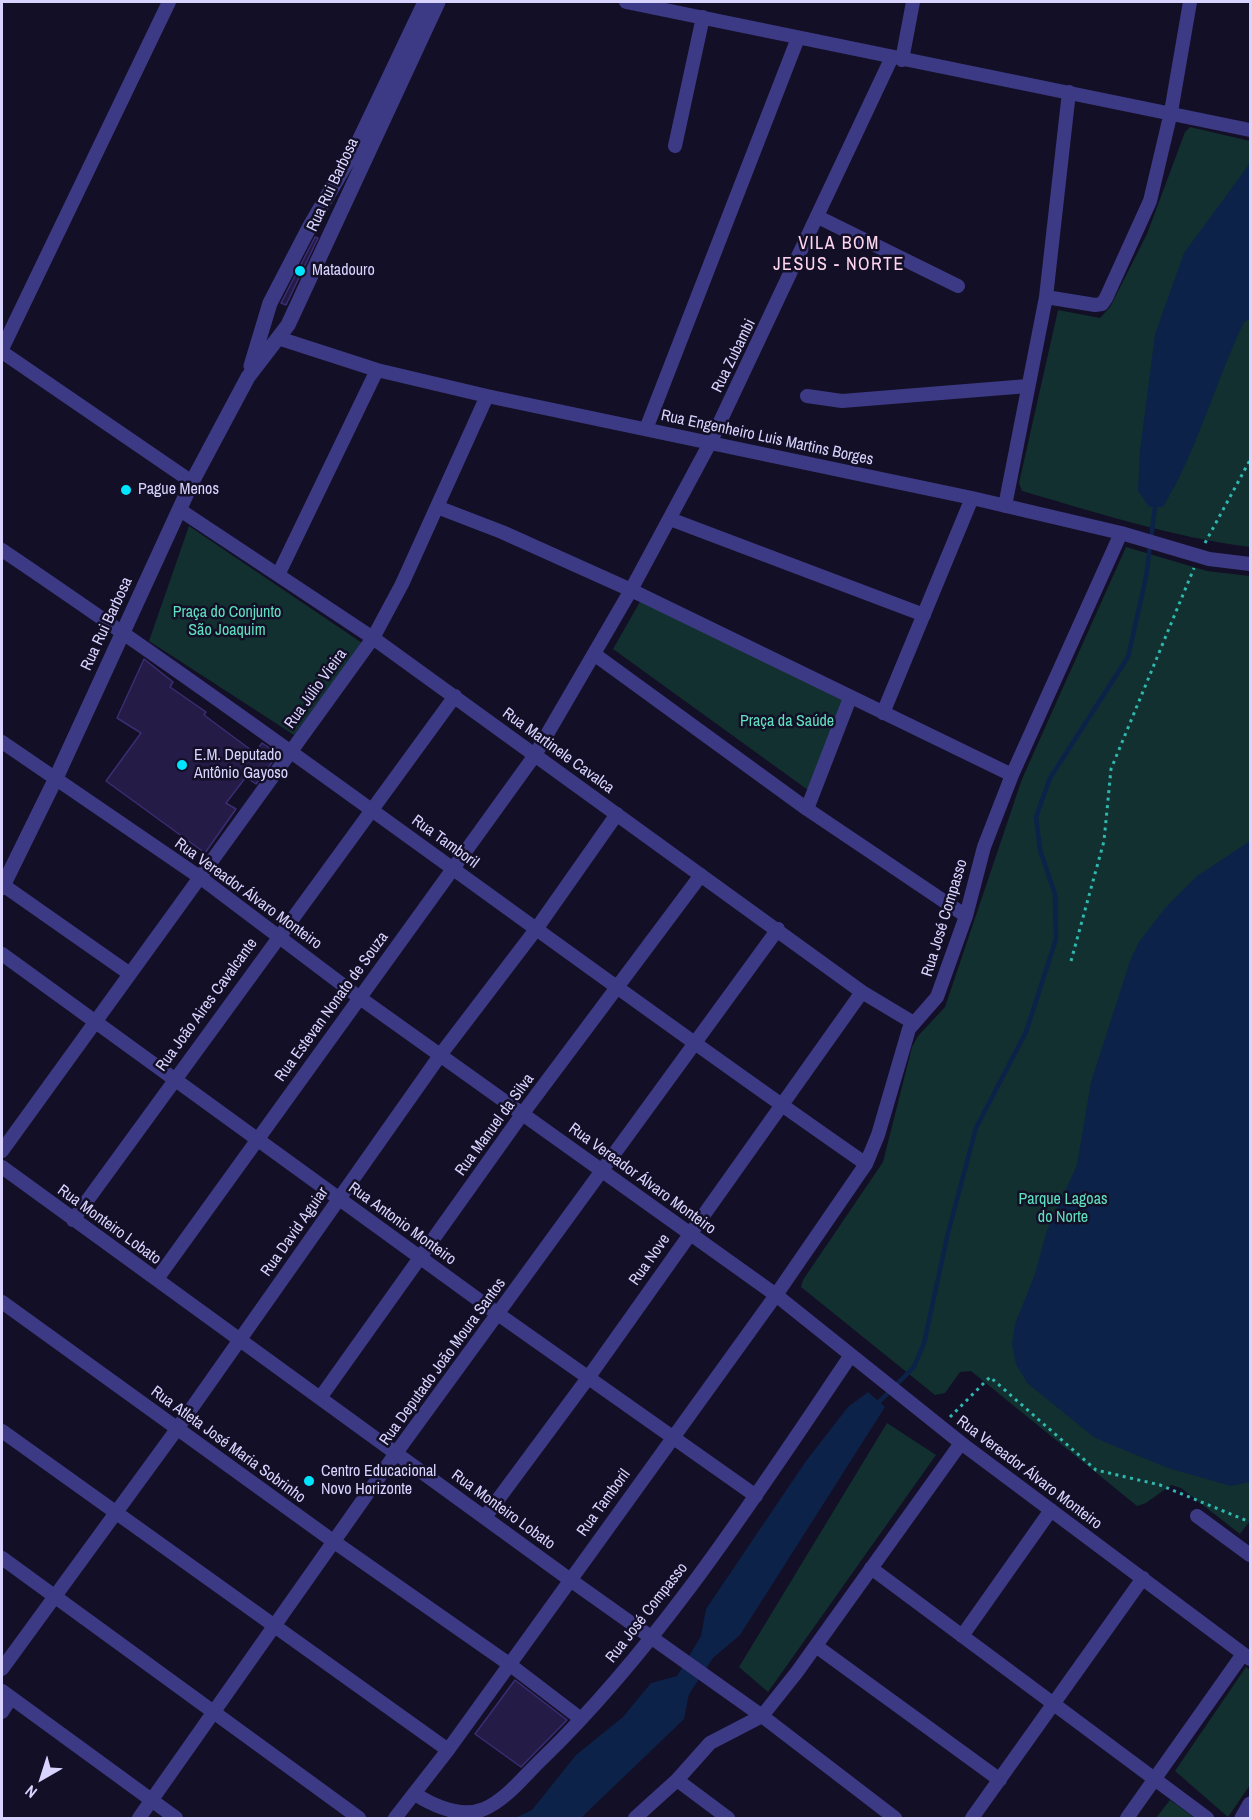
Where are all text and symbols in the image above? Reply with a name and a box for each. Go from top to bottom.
street label: Rua Rui Barbosa [303,135,363,235]
district label: VILA BOM JESUS - NORTE [773,233,905,276]
place label: Matadouro [312,261,375,281]
marker: Matadouro [293,264,307,278]
street label: Rua Zubambi [708,316,760,396]
street label: Rua Engenheiro Luis Martins Borges [659,406,875,470]
place label: Pague Menos [138,480,219,500]
marker: Pague Menos [119,483,133,497]
street label: Rua Rui Barbosa [77,574,137,674]
park label: Praça do Conjunto São Joaquim [173,603,281,641]
street label: Rua Júlio Vieira [281,645,351,733]
street label: Rua Martinele Cavalca [498,704,618,798]
park label: Praça da Saúde [740,712,834,732]
place label: E.M. Deputado Antônio Gayoso [194,746,288,784]
marker: E.M. Deputado Antônio Gayoso [175,758,189,772]
street label: Rua Tamboril [408,811,482,873]
street label: Rua Vereador Álvaro Monteiro [171,834,325,954]
street label: Rua José Compasso [918,857,972,979]
street label: Rua Estevan Nonato de Souza [271,928,393,1086]
street label: Rua João Aires Cavalcante [152,935,262,1075]
street label: Rua Manuel da Silva [451,1070,539,1180]
street label: Rua Vereador Álvaro Monteiro [565,1119,719,1239]
street label: Rua Antonio Monteiro [344,1179,460,1269]
street label: Rua Monteiro Lobato [53,1181,165,1269]
street label: Rua David Aguiar [257,1184,333,1280]
park label: Parque Lagoas do Norte [1019,1190,1107,1228]
street label: Rua Nove [625,1231,675,1289]
street label: Rua Deputado João Moura Santos [376,1275,510,1449]
street label: Rua Atleta José Maria Sobrinho [147,1382,309,1508]
street label: Rua Vereador Álvaro Monteiro [952,1412,1106,1534]
place label: Centro Educacional Novo Horizonte [321,1462,436,1500]
street label: Rua Monteiro Lobato [447,1466,559,1554]
street label: Rua Tamboril [573,1466,635,1540]
marker: Centro Educacional Novo Horizonte [302,1474,316,1488]
street label: Rua José Compasso [602,1559,692,1667]
north arrow [12,1748,72,1808]
text: N [20,1780,41,1804]

